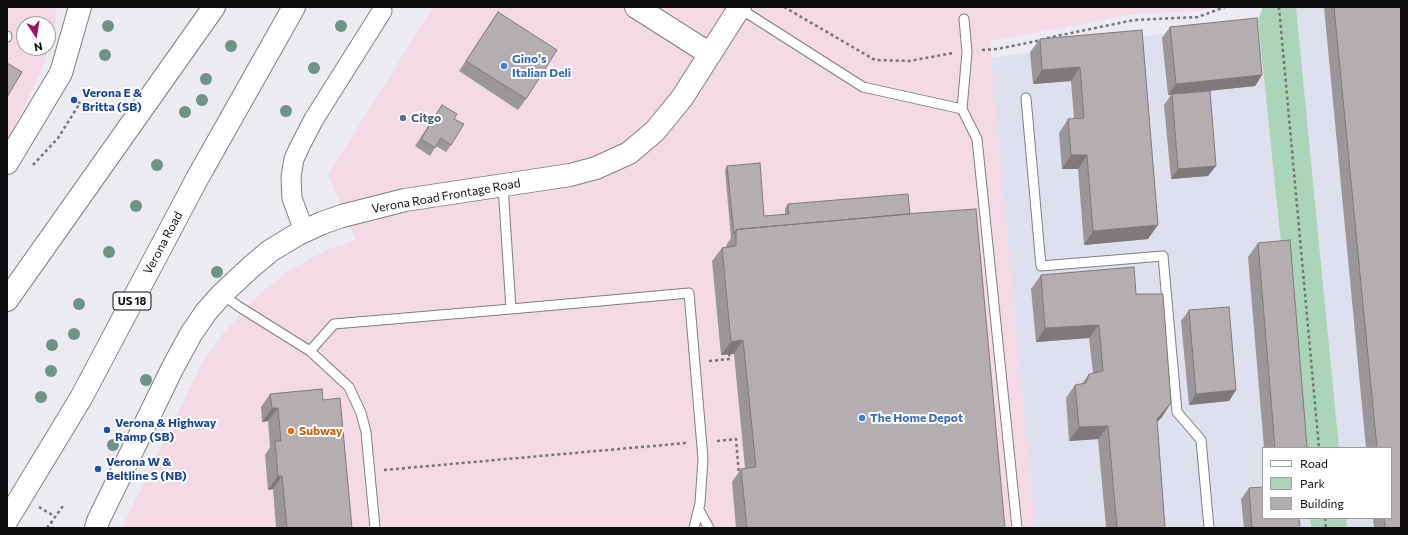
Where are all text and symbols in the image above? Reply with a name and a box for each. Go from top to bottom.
north arrow [16,16,56,56]
text: N [33,40,44,54]
place label: Gino's Italian Deli [512,52,571,80]
marker: Gino's Italian Deli [499,61,509,71]
place label: Verona E & Britta (SB) [82,86,142,114]
marker: Verona E & Britta (SB) [69,95,79,105]
place label: Citgo [411,111,441,125]
marker: Citgo [398,113,408,123]
street label: Verona Road Frontage Road [370,176,522,216]
street label: Verona Road [140,209,186,277]
road number: US 18 [113,292,151,310]
place label: The Home Depot [870,411,963,425]
marker: The Home Depot [857,413,867,423]
place label: Verona & Highway Ramp (SB) [115,416,216,444]
place label: Subway [299,424,343,438]
marker: Verona & Highway Ramp (SB) [102,425,112,435]
marker: Subway [286,426,296,436]
legend [1262,447,1392,519]
place label: Verona W & Beltline S (NB) [106,455,187,483]
text: Road [1300,456,1328,470]
marker: Verona W & Beltline S (NB) [93,464,103,474]
text: Park [1300,476,1325,490]
text: Building [1300,496,1344,510]

